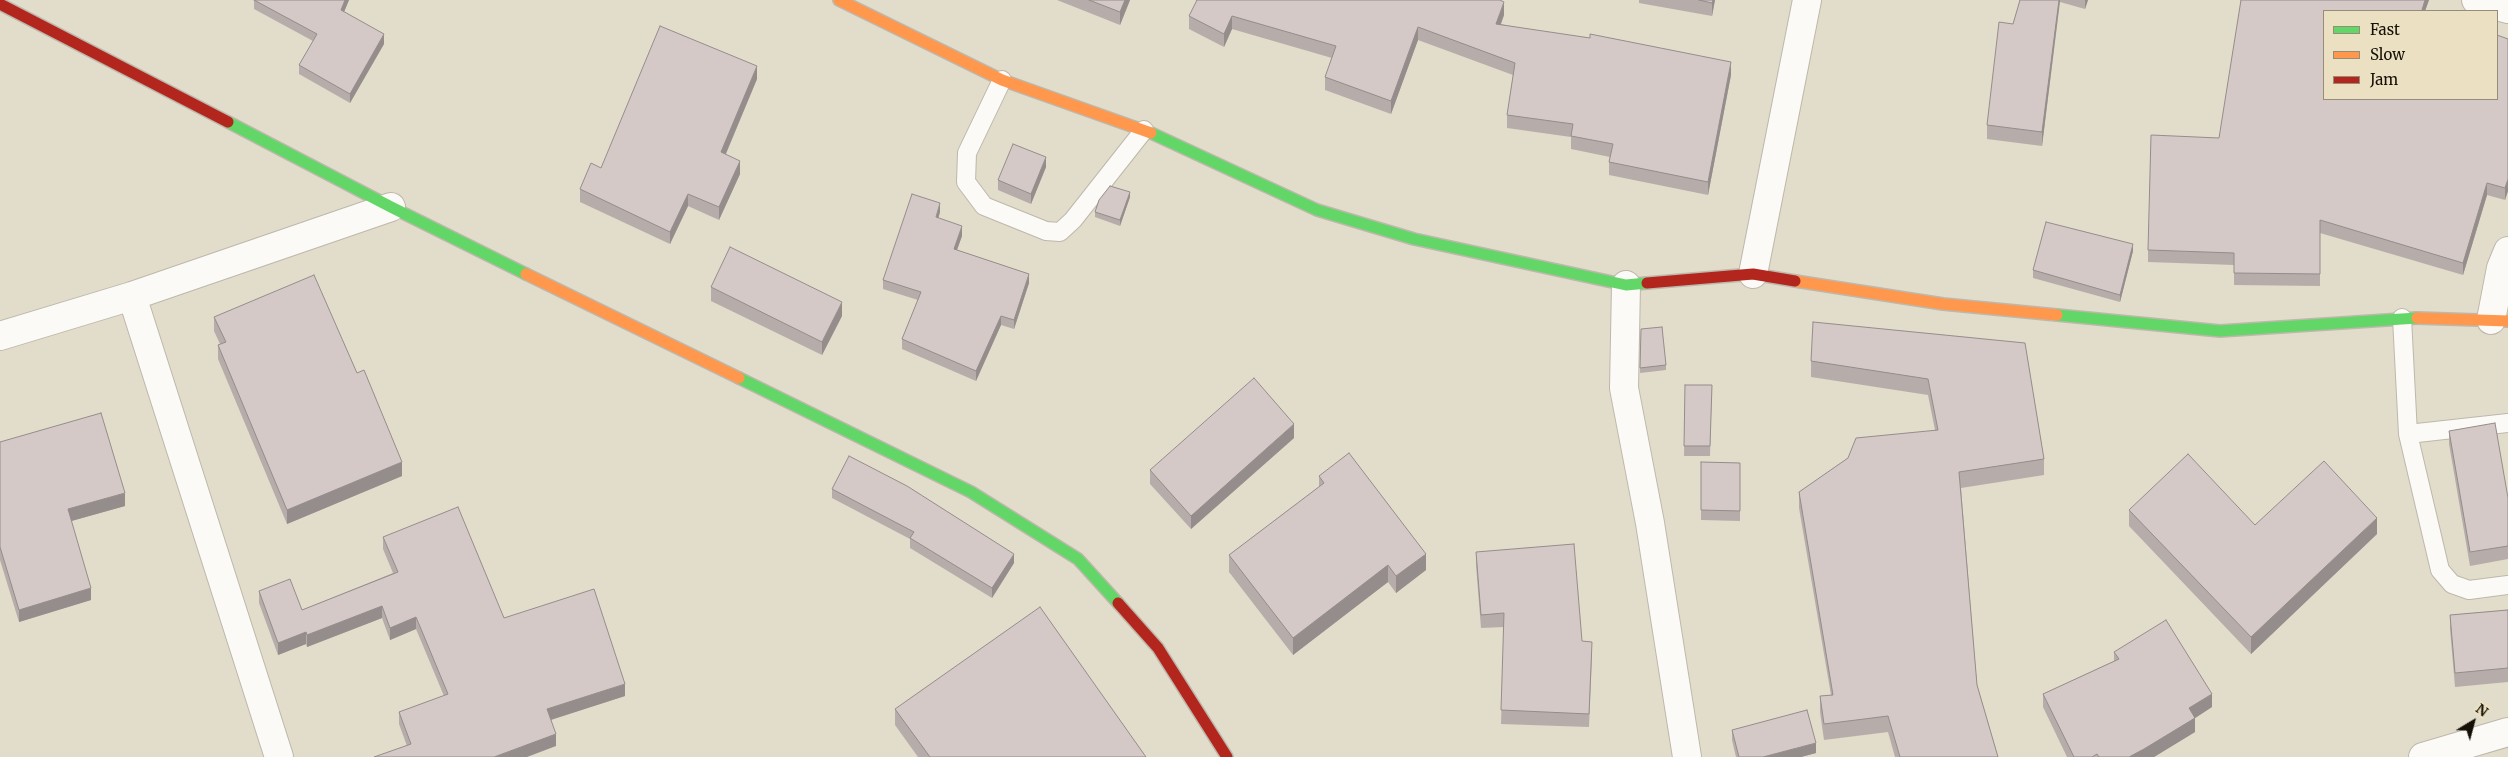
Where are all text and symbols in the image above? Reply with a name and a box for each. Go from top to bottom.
legend [2323,10,2498,100]
text: Fast [2370,20,2400,39]
text: Slow [2370,45,2405,64]
text: Jam [2370,70,2398,89]
north arrow [2448,697,2498,747]
text: N [2472,700,2492,721]

